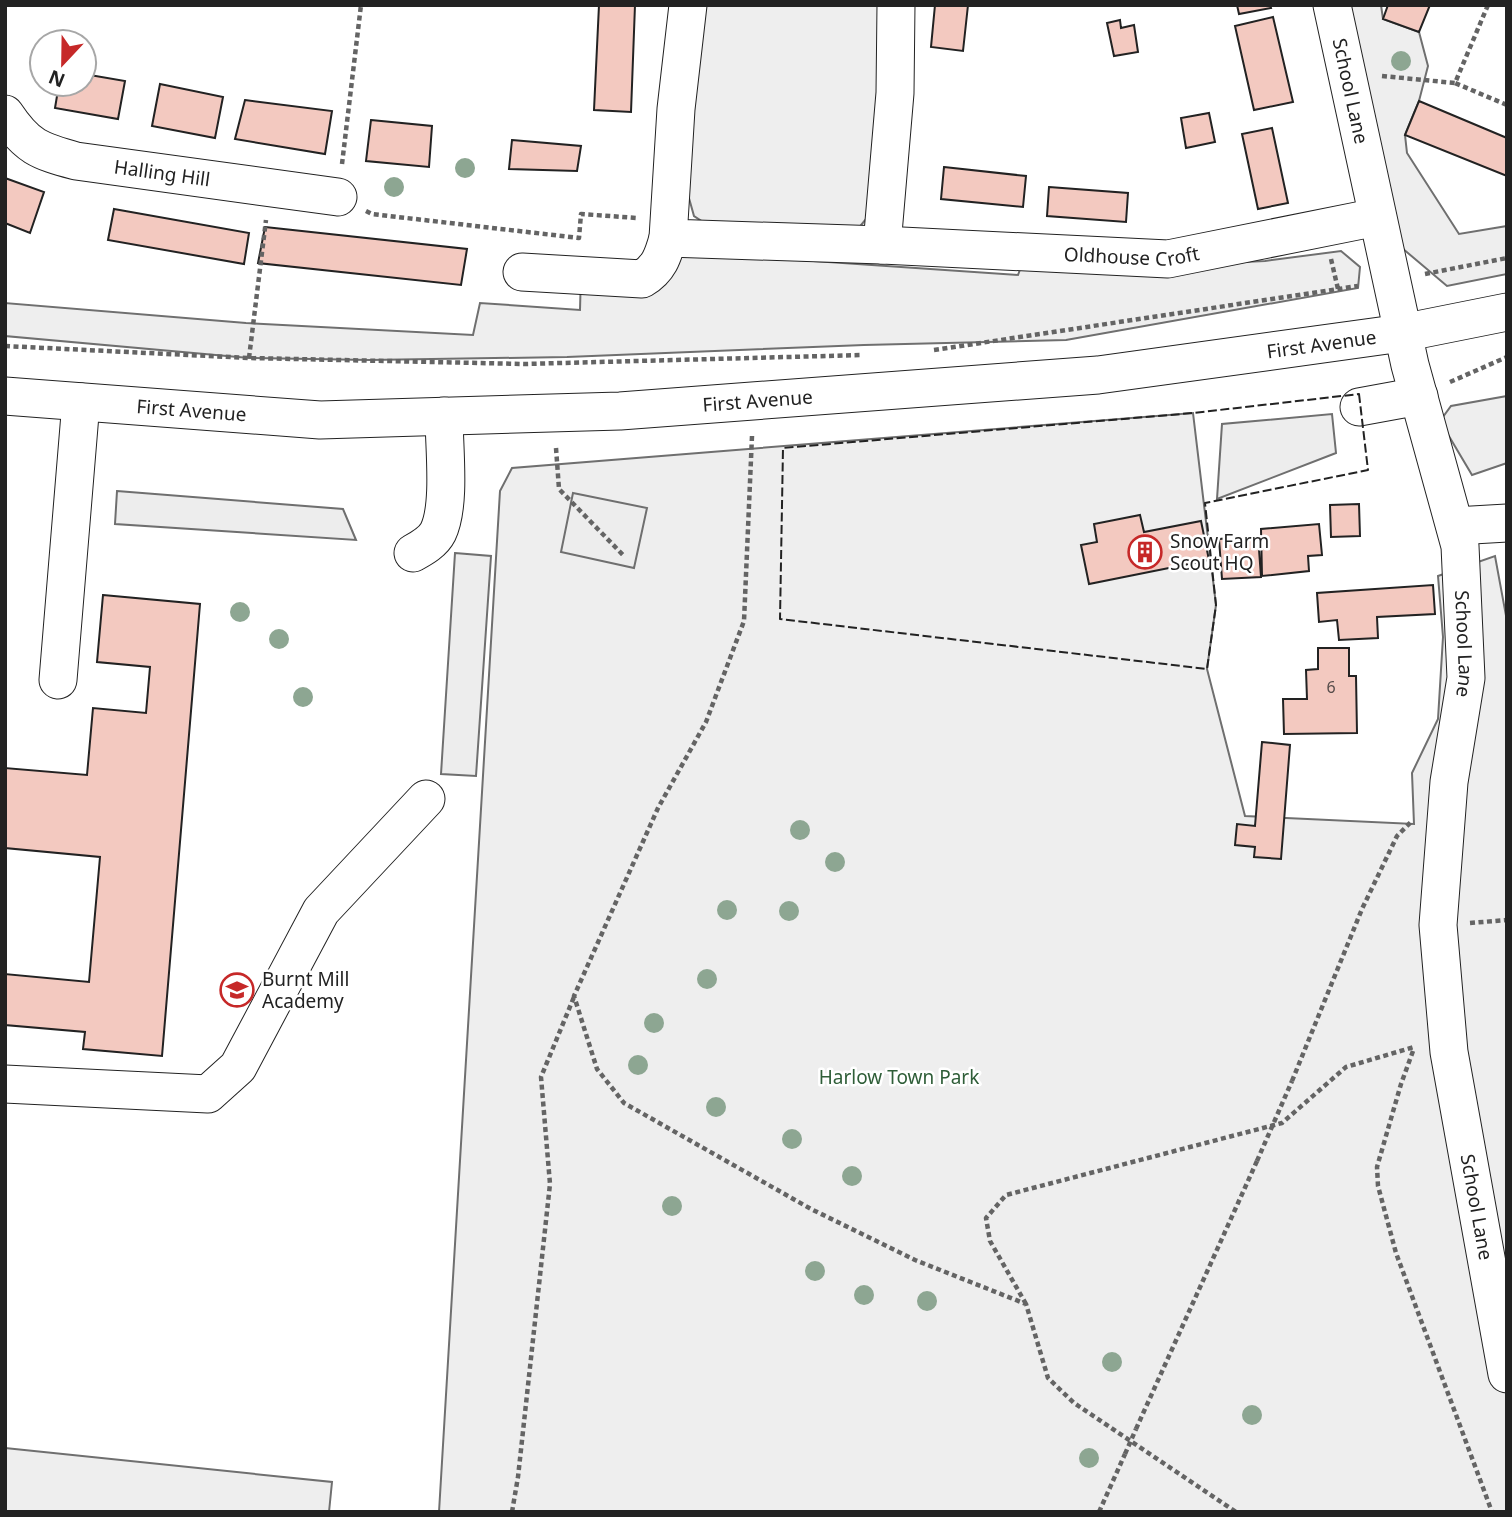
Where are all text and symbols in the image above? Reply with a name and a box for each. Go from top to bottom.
north arrow [28,28,98,98]
street label: School Lane [1327,36,1375,146]
text: N [45,64,69,94]
street label: Halling Hill [112,153,212,192]
street label: Oldhouse Croft [1063,240,1201,272]
street label: First Avenue [1265,324,1378,365]
street label: First Avenue [702,384,814,418]
street label: First Avenue [135,393,247,427]
place label: Snow Farm Scout HQ [1170,528,1269,576]
building icon: Snow Farm Scout HQ [1126,533,1164,571]
street label: School Lane [1449,590,1479,699]
house number: 6 [1326,676,1336,698]
place label: Burnt Mill Academy [262,966,349,1014]
school or university icon: Burnt Mill Academy [218,971,256,1009]
park label: Harlow Town Park [819,1064,979,1090]
street label: School Lane [1455,1152,1499,1262]

